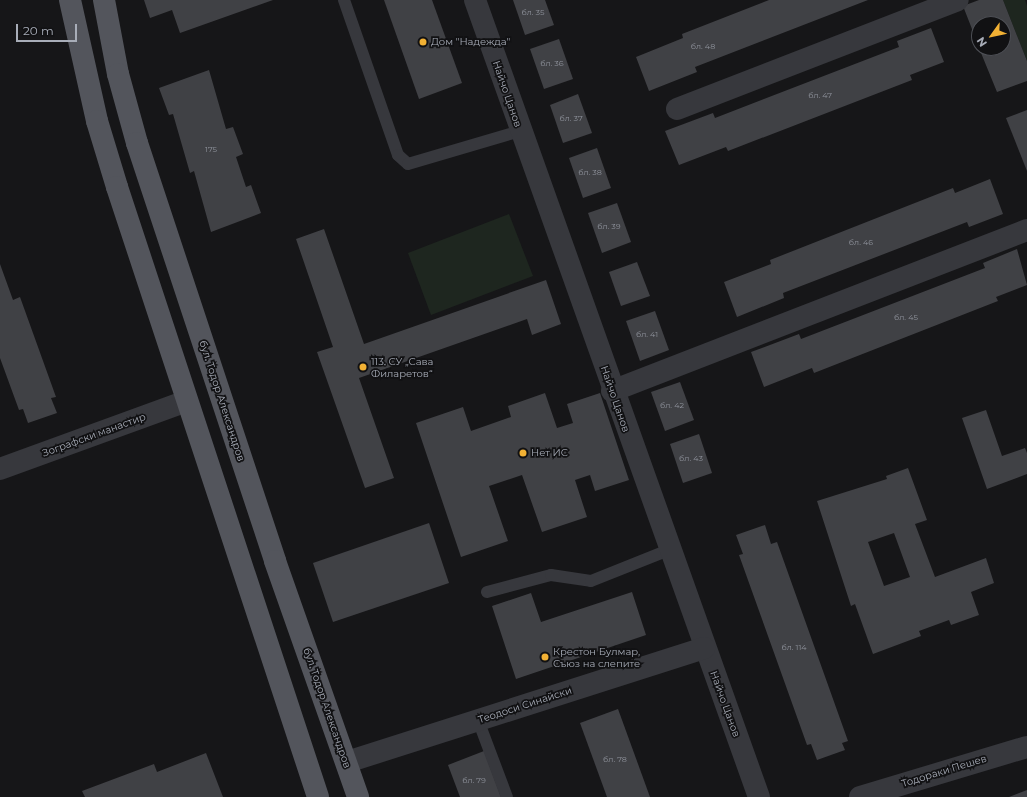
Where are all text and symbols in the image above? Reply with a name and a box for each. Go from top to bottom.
house number: бл. 35 [521,8,545,18]
scale bar [18,16,79,42]
north arrow [971,16,1011,56]
text: 20 m [23,23,54,38]
text: N [973,34,990,50]
place label: Дом "Надежда" [431,36,510,48]
marker: Дом "Надежда" [418,37,428,47]
house number: бл. 48 [691,42,715,52]
street label: Найчо Цанов [490,59,524,129]
house number: бл. 36 [540,59,564,69]
house number: бл. 47 [808,91,832,101]
house number: бл. 37 [559,114,583,124]
house number: 175 [205,145,217,155]
house number: бл. 38 [578,168,602,178]
house number: бл. 39 [597,222,621,232]
house number: бл. 46 [849,238,873,248]
house number: бл. 45 [894,313,918,323]
house number: бл. 41 [636,330,658,340]
street label: бул. Тодор Александров [197,339,247,463]
place label: 113. СУ „Сава Филаретов“ [371,355,433,378]
marker: 113. СУ „Сава Филаретов“ [358,362,368,372]
street label: Найчо Цанов [598,364,632,434]
house number: бл. 42 [660,401,684,411]
street label: Зографски манастир [41,411,147,459]
place label: Нет ИС [531,447,568,459]
marker: Нет ИС [518,448,528,458]
house number: бл. 43 [679,454,703,464]
house number: бл. 114 [781,643,807,653]
place label: Крестон Булмар, Съюз на слепите [553,645,640,668]
street label: бул. Тодор Александров [301,646,353,770]
marker: Крестон Булмар, Съюз на слепите [540,652,550,662]
street label: Найчо Цанов [708,669,742,739]
street label: Теодоси Синайски [477,684,573,726]
street label: Тодораки Пешев [900,752,988,790]
house number: бл. 78 [603,755,627,765]
house number: бл. 79 [462,776,486,786]

